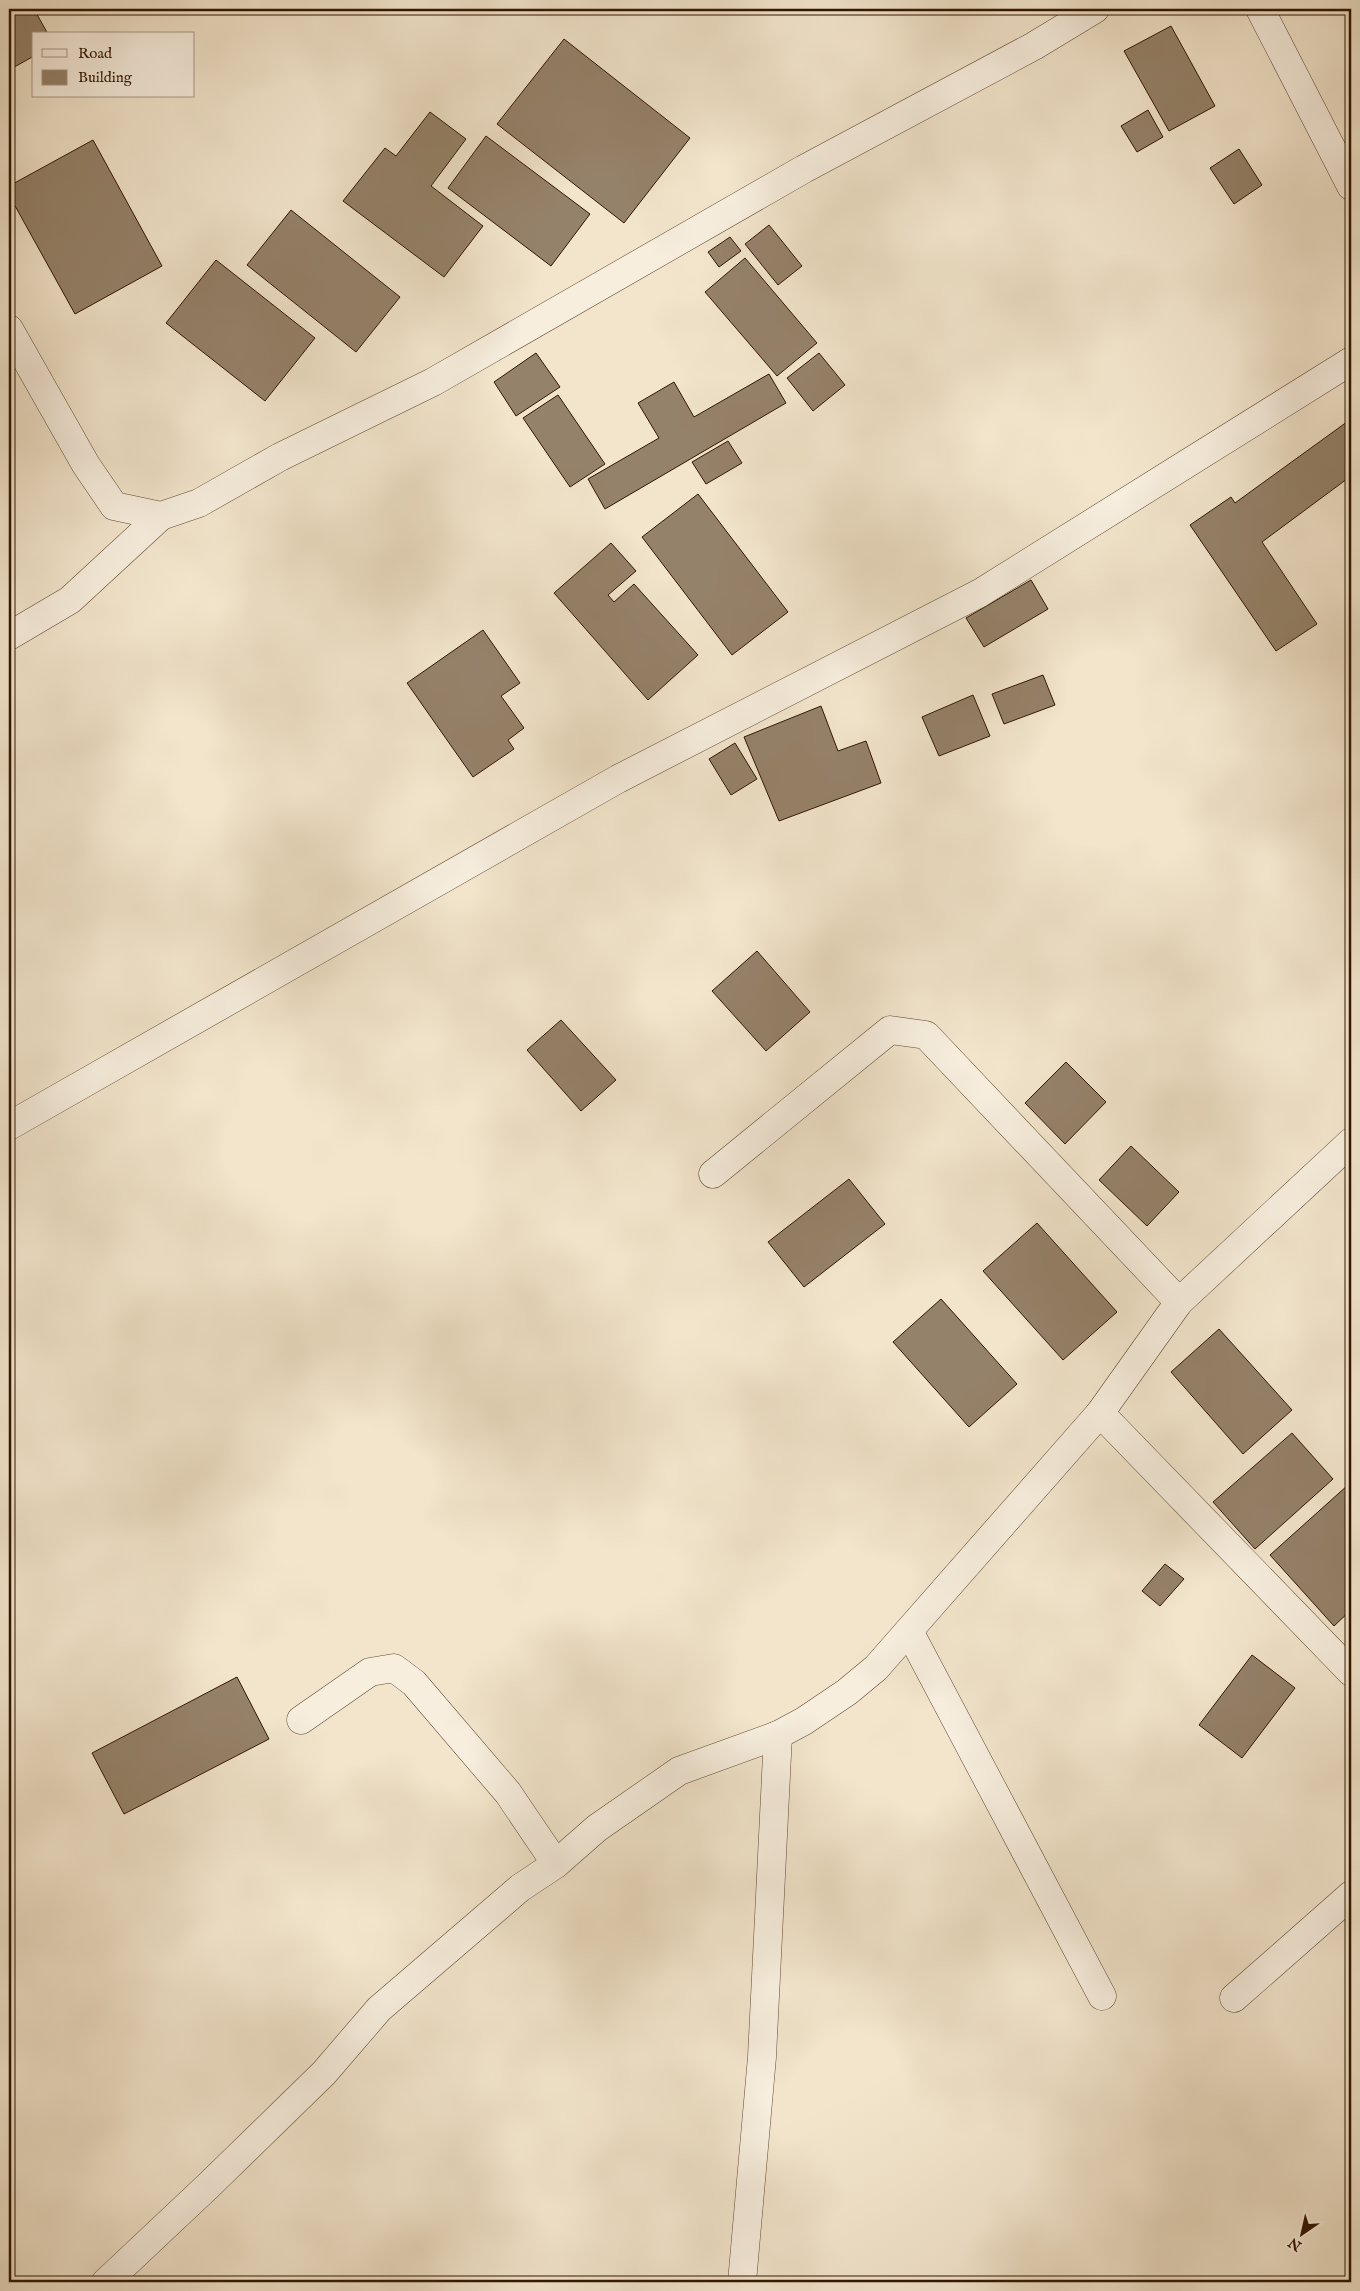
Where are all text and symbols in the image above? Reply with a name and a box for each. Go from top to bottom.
legend [32,32,195,98]
text: Road [78,44,113,63]
text: Building [78,68,133,87]
north arrow [1278,2208,1328,2258]
text: N [1285,2233,1306,2255]

